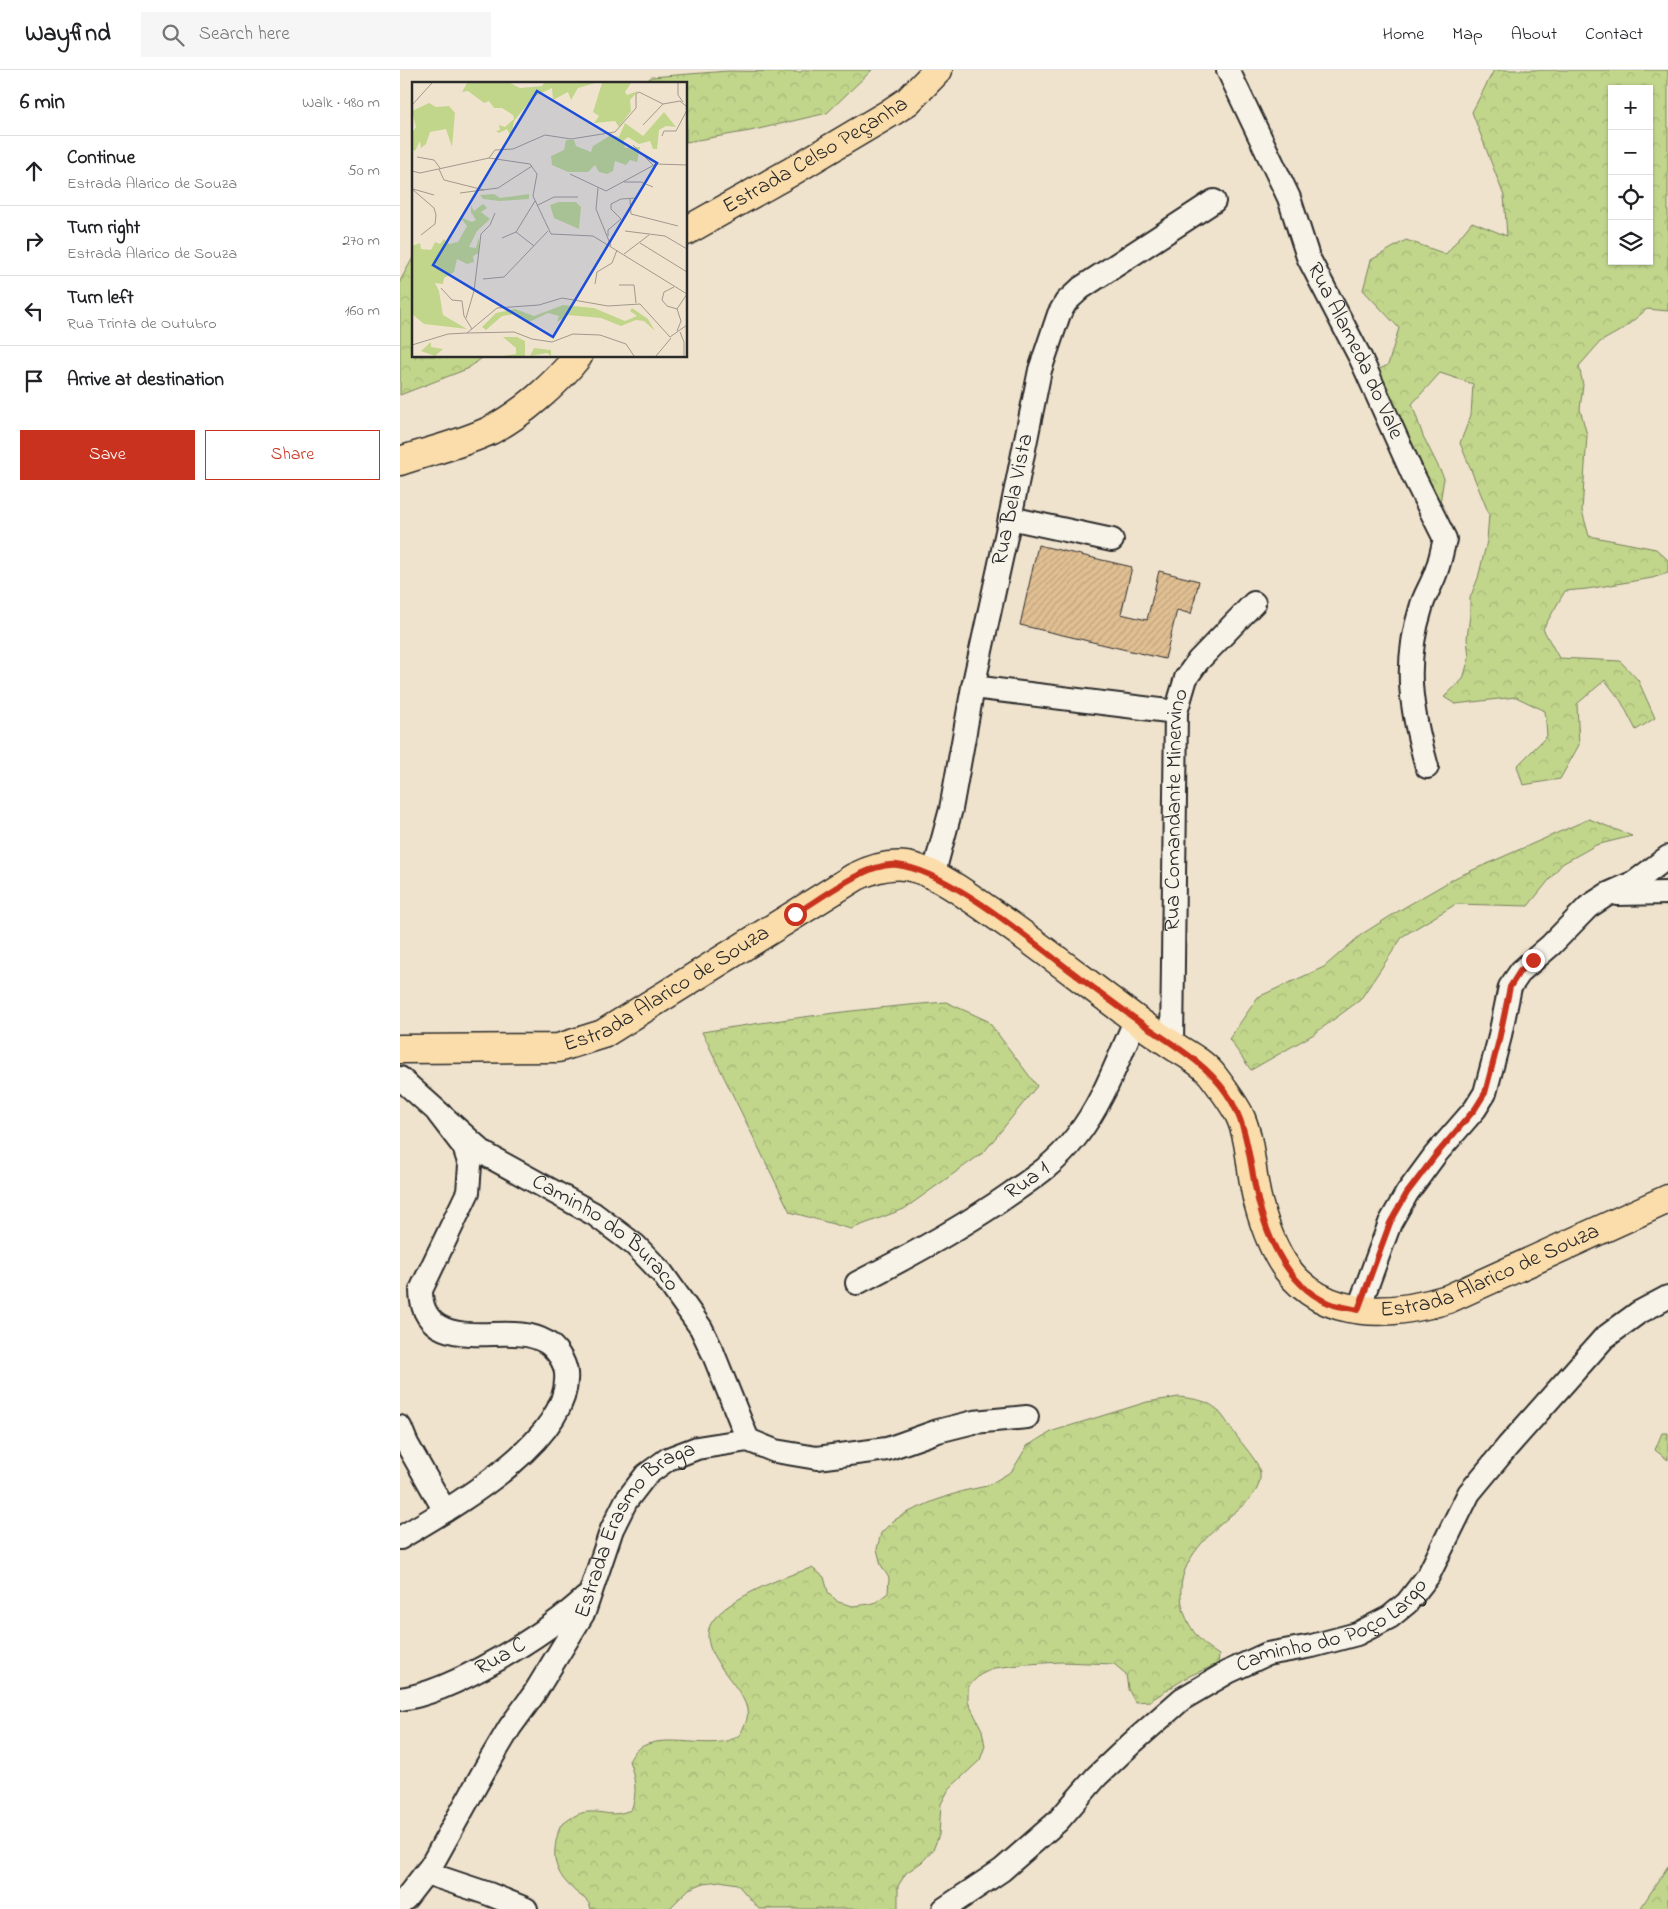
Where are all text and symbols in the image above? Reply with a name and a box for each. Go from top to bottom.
search box [141,12,491,57]
text: Wayfind [25,17,111,52]
icon: search [159,21,187,49]
text: Search here [199,21,290,48]
text: Home [1383,22,1424,48]
text: Map [1452,22,1483,48]
text: About [1511,22,1557,48]
text: Contact [1585,22,1643,48]
inset map [412,82,688,358]
map controls [1608,85,1653,265]
button: + [1608,85,1653,130]
text: 6 min [20,88,65,118]
street label: Estrada Celso Peçanha [717,89,915,223]
text: Walk · 480 m [302,91,380,115]
button: − [1608,130,1653,175]
text: Continue [67,145,135,172]
icon: ahead [20,157,48,185]
text: 50 m [348,159,380,183]
text: Estrada Alarico de Souza [67,172,237,196]
button: locate [1608,175,1653,220]
text: Turn right [67,215,140,242]
button: layers [1608,220,1653,265]
icon: right [20,227,48,255]
text: 270 m [342,229,380,253]
text: Estrada Alarico de Souza [67,242,237,266]
street label: Rua Alameda do Vale [1298,257,1411,445]
text: Turn left [67,285,134,312]
icon: left [20,297,48,325]
text: 160 m [345,299,380,323]
text: Rua Trinta de Outubro [67,312,217,336]
icon: arrive [20,367,48,395]
text: Arrive at destination [67,367,224,394]
button: Save [20,430,195,480]
button: Share [205,430,380,480]
street label: Rua Bela Vista [984,431,1043,569]
street label: Rua Comandante Minervino [1157,685,1198,932]
route start [784,903,807,926]
street label: Estrada Alarico de Souza [560,918,776,1061]
route end [1522,949,1545,972]
street label: Rua 1 [999,1154,1058,1209]
street label: Caminho do Buraco [525,1167,687,1299]
street label: Estrada Alarico de Souza [1379,1216,1605,1327]
street label: Estrada Erasmo Braga [567,1434,700,1623]
street label: Caminho do Poço Largo [1231,1572,1436,1682]
street label: Rua C [470,1630,533,1685]

